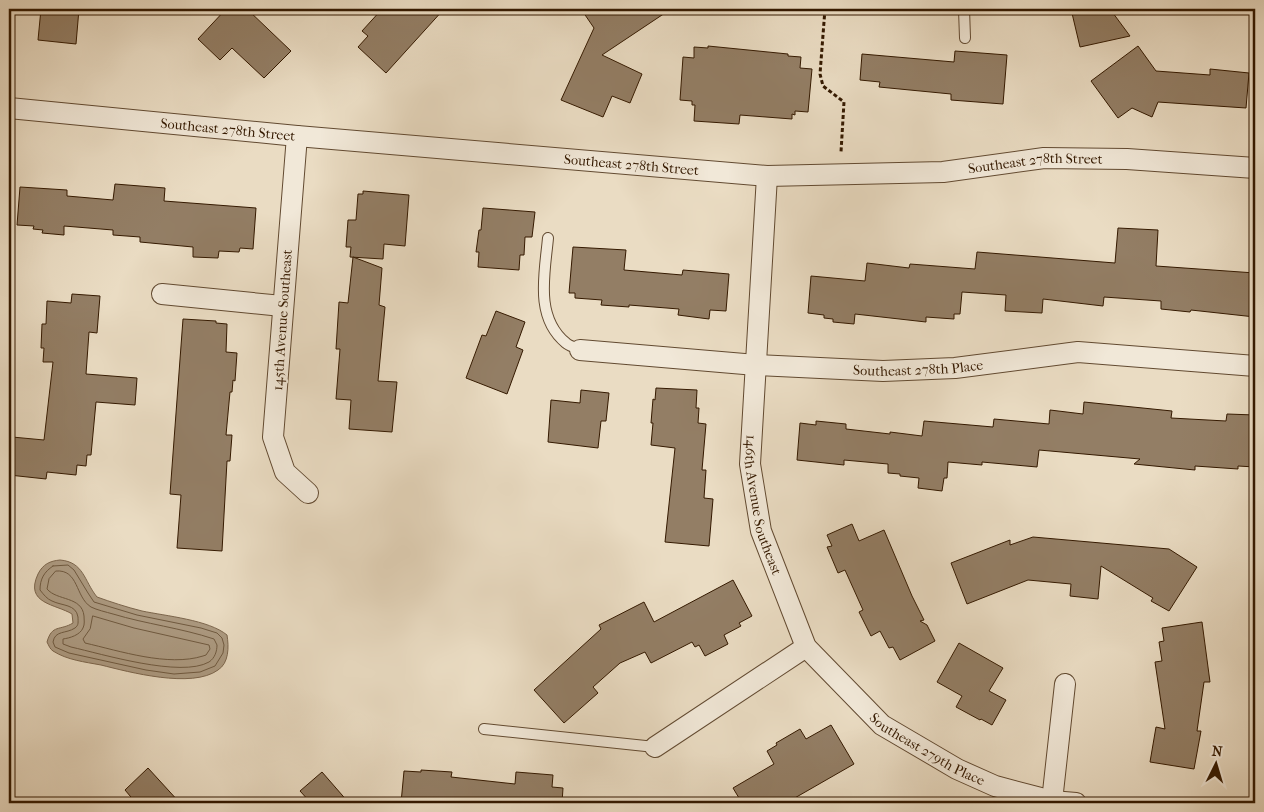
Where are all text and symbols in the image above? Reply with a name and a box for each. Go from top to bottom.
street label: Southeast 278th Street [160,115,296,145]
street label: Southeast 278th Street [967,150,1103,177]
street label: Southeast 278th Street [563,151,700,179]
street label: 145th Avenue Southeast [269,249,296,391]
street label: Southeast 278th Place [853,356,984,380]
street label: 146th Avenue Southeast [741,434,785,577]
street label: Southeast 279th Place [866,709,987,789]
north arrow [1192,740,1242,790]
text: N [1211,743,1223,761]

